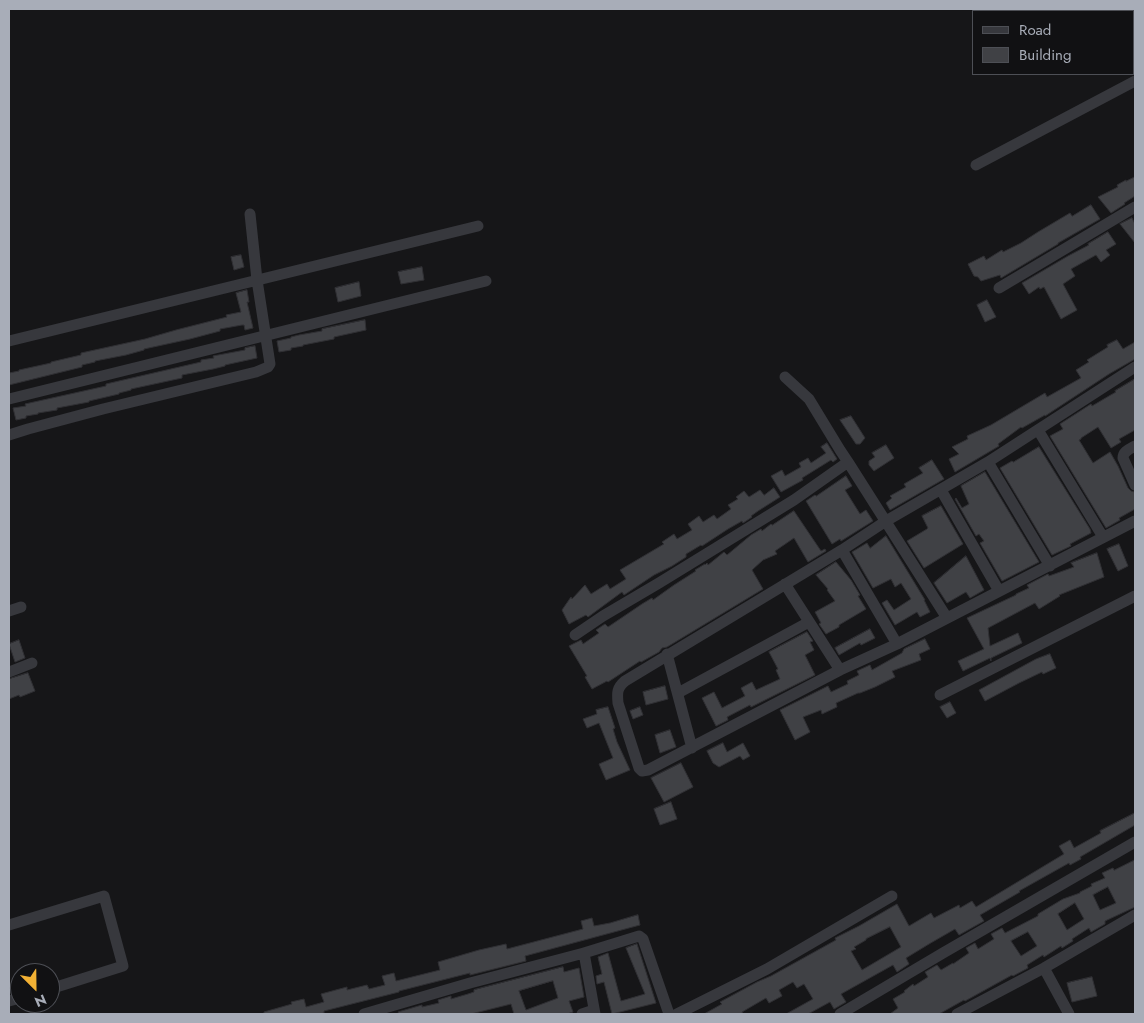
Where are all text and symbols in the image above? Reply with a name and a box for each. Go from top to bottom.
legend [972,10,1134,75]
text: Road [1019,19,1051,41]
text: Building [1019,44,1071,66]
north arrow [10,963,60,1013]
text: N [31,990,49,1012]

